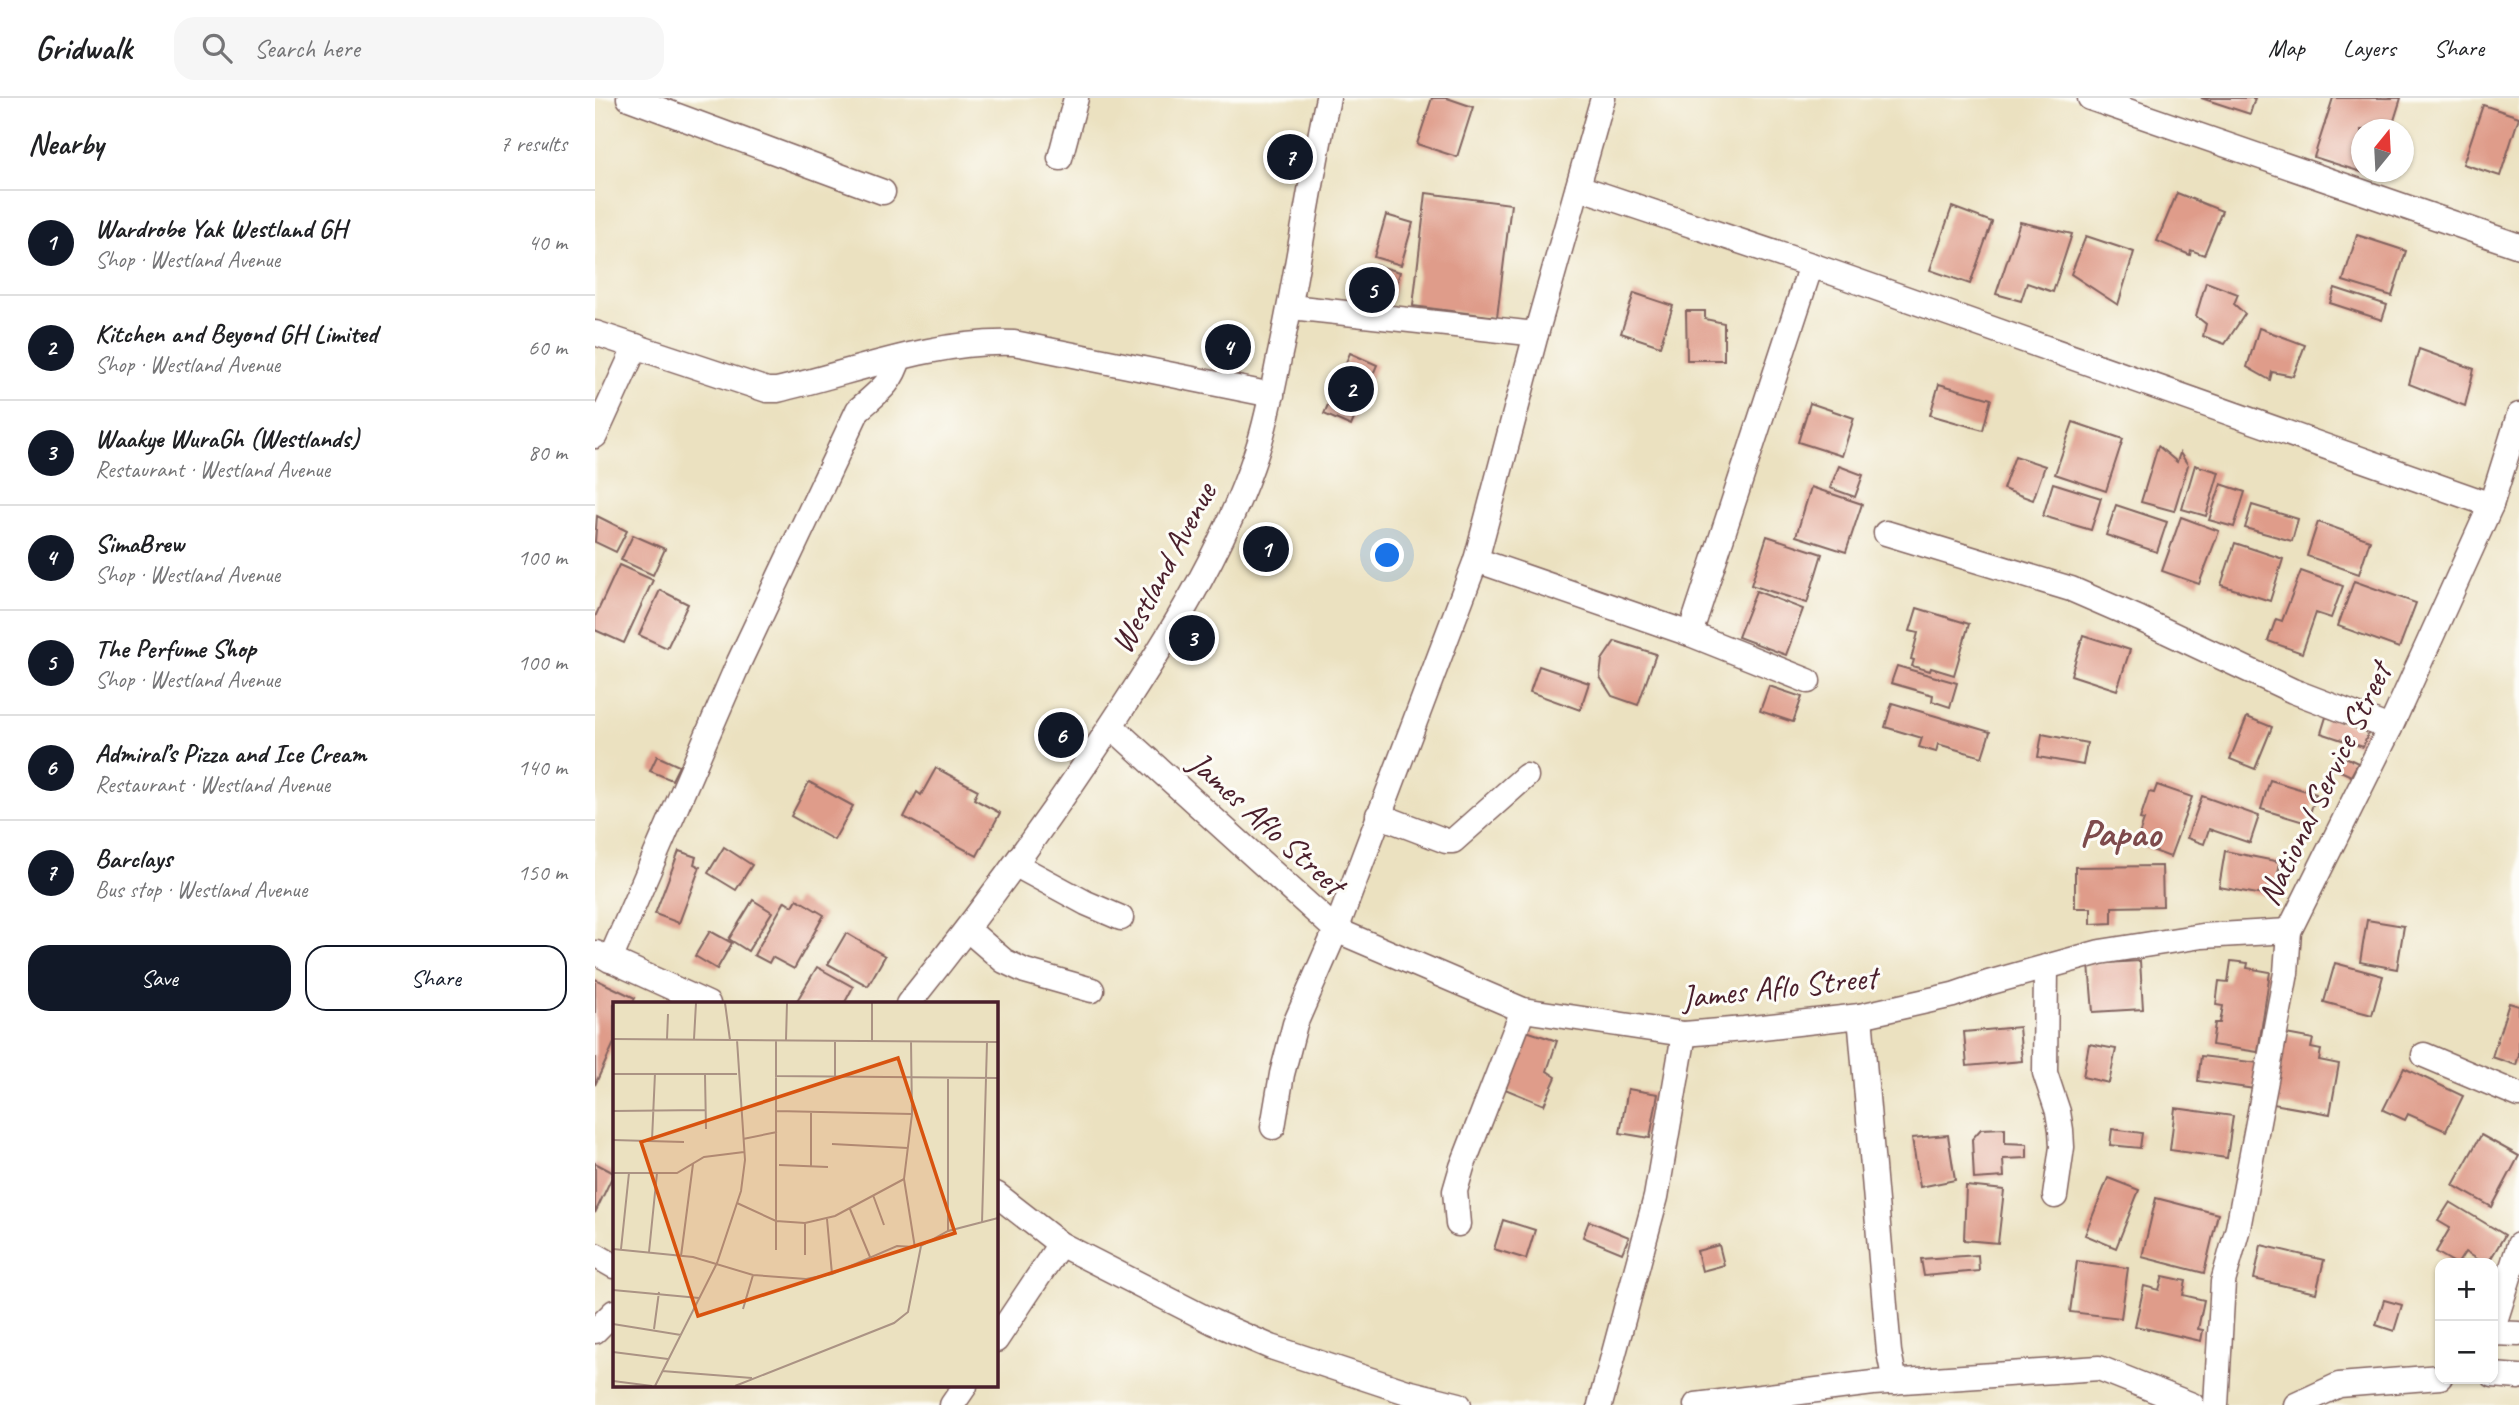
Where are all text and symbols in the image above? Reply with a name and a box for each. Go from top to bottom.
search box [174,17,664,80]
text: Gridwalk [35,27,132,69]
icon: search [198,29,236,67]
text: Search here [254,32,360,65]
text: Map [2268,33,2305,63]
text: Layers [2343,33,2396,63]
text: Share [2434,33,2484,63]
north arrow [2351,119,2414,182]
text: Nearby [28,125,104,163]
text: 7 results [500,129,567,158]
pin: 7 [1267,131,1313,183]
text: Wardrobe Yak Westland GH [95,212,346,245]
text: 1 [46,228,56,257]
text: 40 m [528,228,567,257]
text: Shop · Westland Avenue [95,245,280,274]
pin: 5 [1349,264,1395,316]
text: Kitchen and Beyond GH Limited [95,317,377,350]
pin: 4 [1205,321,1251,373]
text: 2 [46,333,56,362]
text: 60 m [528,333,567,362]
text: Shop · Westland Avenue [95,350,280,379]
pin: 2 [1328,363,1374,415]
text: Waakye WuraGh (Westlands) [95,422,359,455]
text: 3 [46,438,56,467]
text: 80 m [528,438,567,467]
text: Restaurant · Westland Avenue [95,455,330,484]
street label: Westland Avenue [1100,473,1227,661]
pin: 1 [1243,523,1289,575]
text: SimaBrew [95,527,184,560]
your location [1370,538,1404,572]
text: 4 [46,543,56,572]
text: 100 m [518,543,567,572]
text: Shop · Westland Avenue [95,560,280,589]
pin: 3 [1169,612,1215,664]
text: The Perfume Shop [95,632,256,665]
text: 5 [46,648,56,677]
text: 100 m [518,648,567,677]
street label: National Service Street [2247,652,2403,912]
text: Shop · Westland Avenue [95,665,280,694]
pin: 6 [1038,709,1084,761]
text: Admiral’s Pizza and Ice Cream [95,737,366,770]
street label: James Aflo Street [1179,741,1357,907]
text: 6 [46,753,56,782]
text: 140 m [518,753,567,782]
text: Restaurant · Westland Avenue [95,770,330,799]
district label: Papao [2080,808,2163,858]
text: Barclays [95,842,172,875]
text: 7 [46,858,56,887]
text: 150 m [518,858,567,887]
text: Bus stop · Westland Avenue [95,875,307,904]
button: Save [28,945,291,1011]
button: Share [305,945,567,1011]
street label: James Aflo Street [1677,955,1883,1018]
inset map [613,1002,997,1388]
map controls [2435,1258,2498,1384]
button: + [2435,1258,2498,1321]
button: − [2435,1321,2498,1384]

